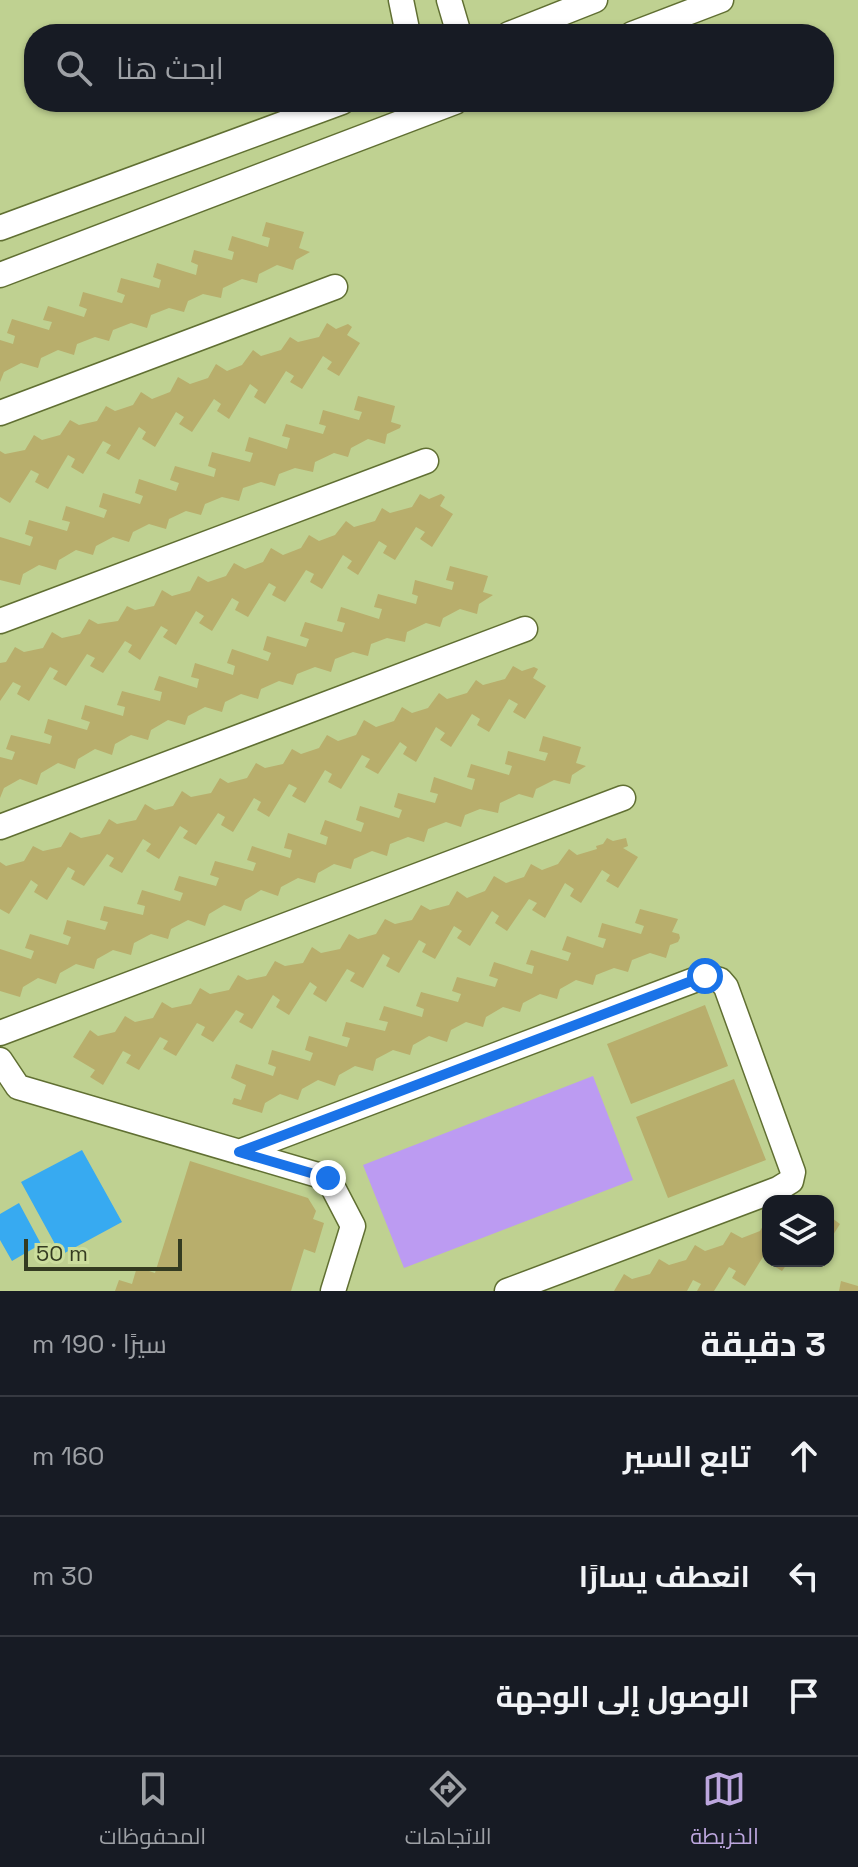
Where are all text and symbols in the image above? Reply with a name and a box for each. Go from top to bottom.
search box [24,24,834,112]
icon: search [52,46,96,90]
text: ابحث هنا [116,49,224,88]
route start [687,958,723,994]
route end [310,1160,346,1196]
map controls [762,1195,834,1267]
button: layers [762,1195,834,1267]
scale bar [24,1235,182,1271]
text: 50 m [36,1239,88,1267]
text: 3 دقيقة [701,1323,826,1366]
text: سيرًا · 190 m [32,1327,167,1361]
icon: ahead [782,1434,826,1478]
text: تابع السير [623,1437,750,1476]
text: 160 m [32,1439,105,1473]
icon: left [782,1554,826,1598]
text: انعطف يسارًا [579,1557,750,1596]
text: 30 m [32,1559,93,1593]
icon: arrive [782,1674,826,1718]
text: الوصول إلى الوجهة [496,1677,750,1716]
tab: المحفوظات [99,1767,206,1857]
tab: الاتجاهات [405,1767,492,1857]
tab: الخريطة [690,1767,759,1857]

